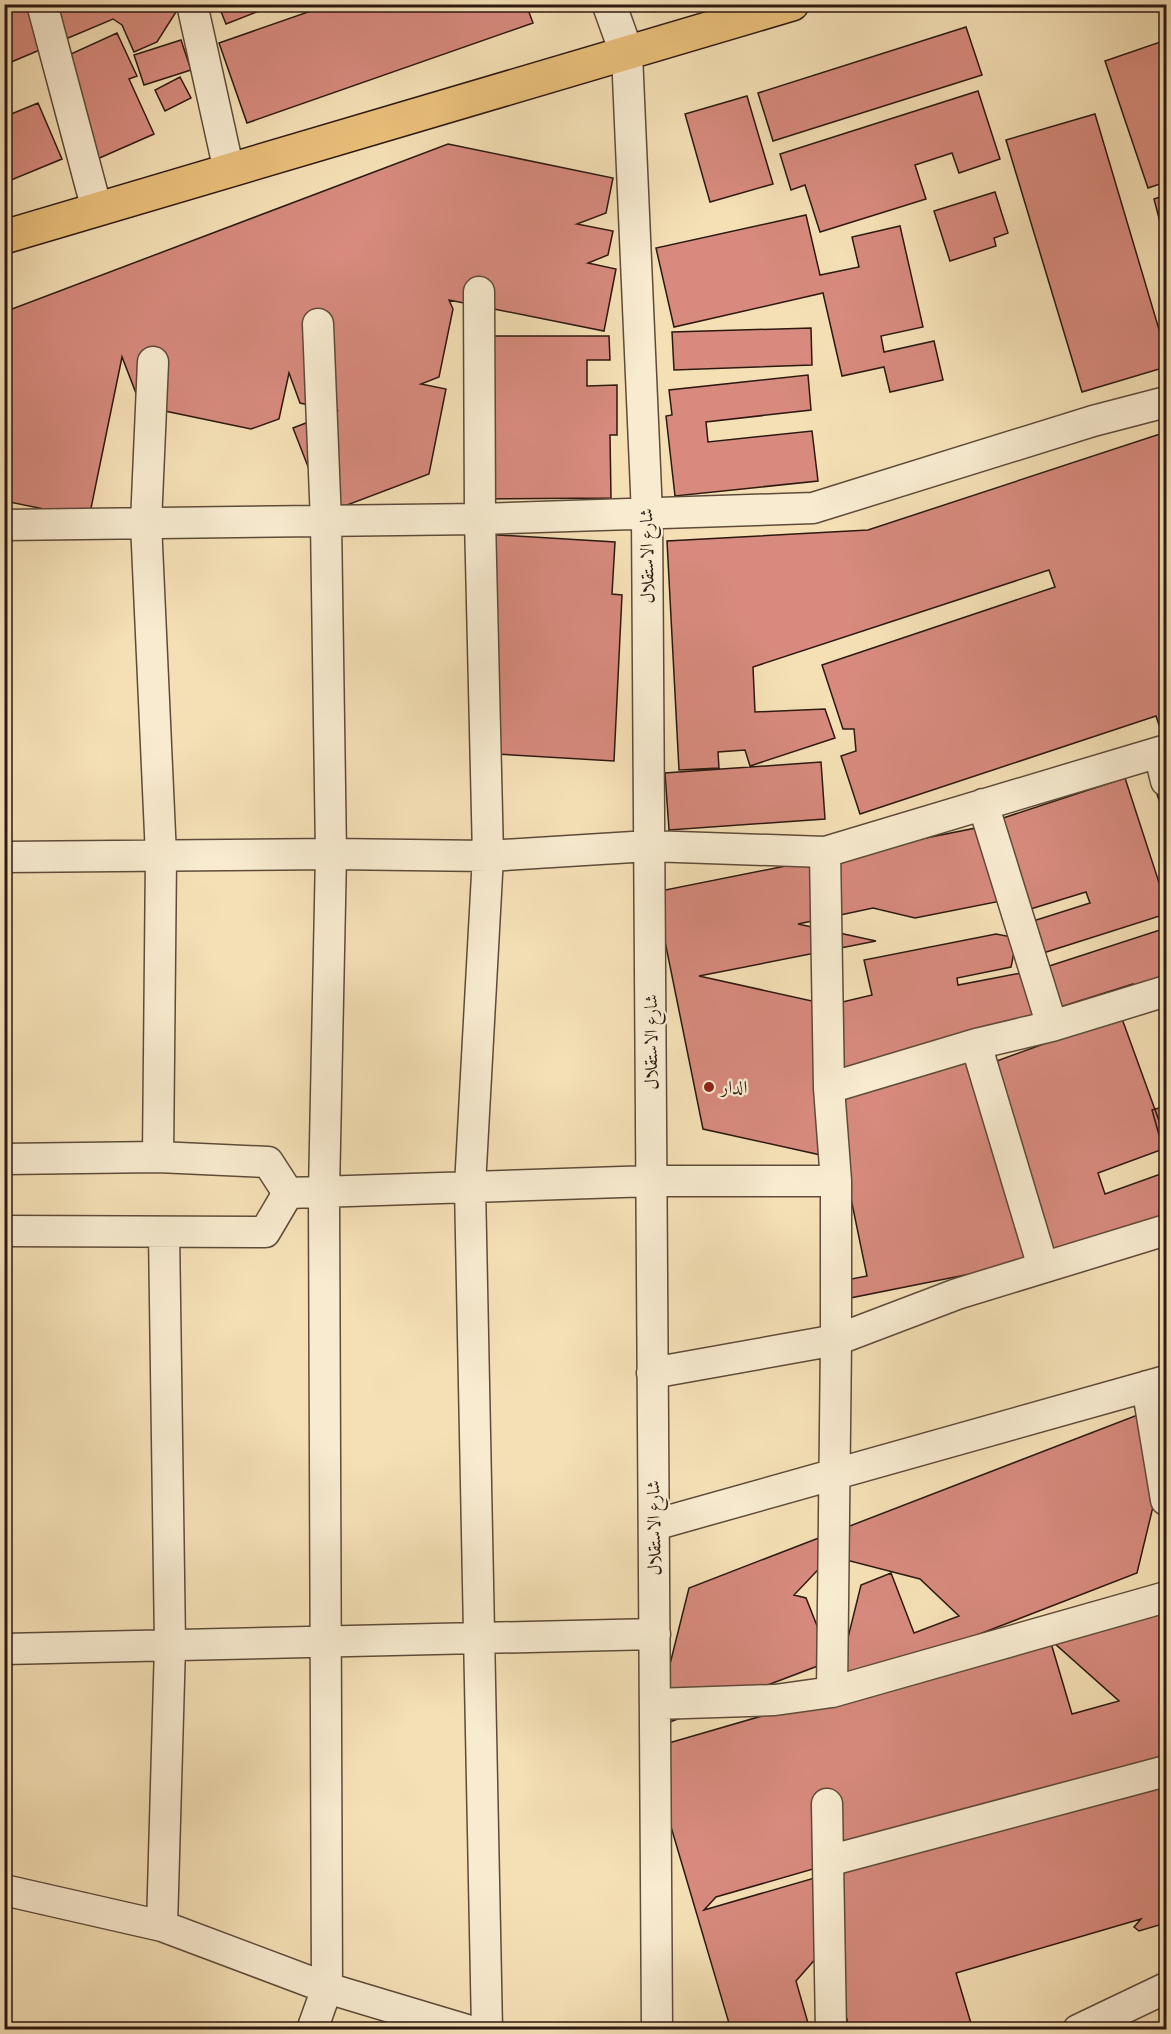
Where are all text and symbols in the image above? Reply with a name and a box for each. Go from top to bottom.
street label: شارع الاستقلال [635,508,663,604]
street label: شارع الاستقلال [640,994,666,1090]
place label: الدار [719,1076,747,1098]
marker: الدار [702,1080,716,1094]
street label: شارع الاستقلال [642,1480,670,1576]

